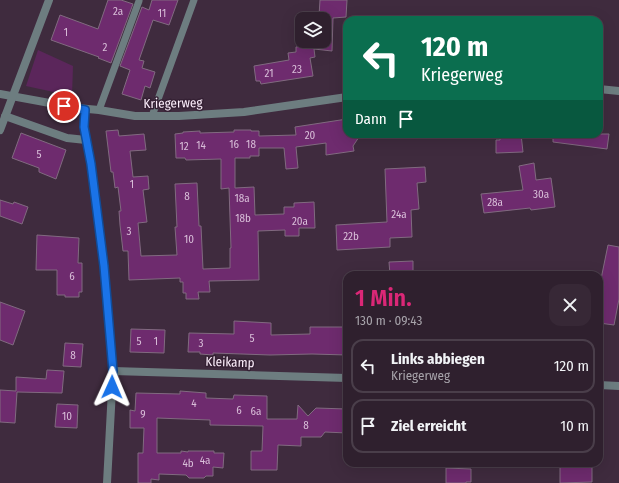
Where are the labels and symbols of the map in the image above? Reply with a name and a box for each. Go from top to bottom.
house number: 2a [113,5,123,18]
house number: 11 [158,7,166,20]
house number: 1 [64,26,68,39]
house number: 2 [103,41,108,54]
house number: 23 [292,63,302,76]
house number: 21 [265,67,273,80]
pin [47,89,81,123]
street label: Kriegerweg [143,95,204,111]
house number: 20 [305,129,316,142]
house number: 16 [229,138,239,151]
house number: 18 [246,138,256,151]
house number: 14 [196,139,206,152]
house number: 12 [179,140,189,153]
house number: 5 [36,148,42,161]
house number: 1 [130,178,134,191]
house number: 30a [533,188,549,201]
house number: 8 [184,190,190,203]
house number: 18a [234,192,250,205]
house number: 28a [487,196,503,209]
house number: 24a [391,208,407,221]
house number: 18b [235,212,251,225]
house number: 20a [292,215,308,228]
house number: 3 [127,225,132,238]
house number: 22b [343,230,359,243]
house number: 10 [184,233,194,246]
house number: 6 [69,270,75,283]
house number: 5 [249,332,255,345]
house number: 5 [136,335,142,348]
house number: 1 [154,335,158,348]
house number: 3 [199,337,204,350]
house number: 8 [70,349,76,362]
street label: Kleikamp [205,354,255,370]
position arrow [91,366,133,408]
house number: 4 [191,397,197,410]
house number: 6 [236,404,242,417]
house number: 6a [251,405,261,418]
house number: 9 [140,408,146,421]
house number: 10 [62,410,72,423]
house number: 8 [303,419,309,432]
house number: 4a [200,454,210,467]
house number: 4b [182,457,194,470]

